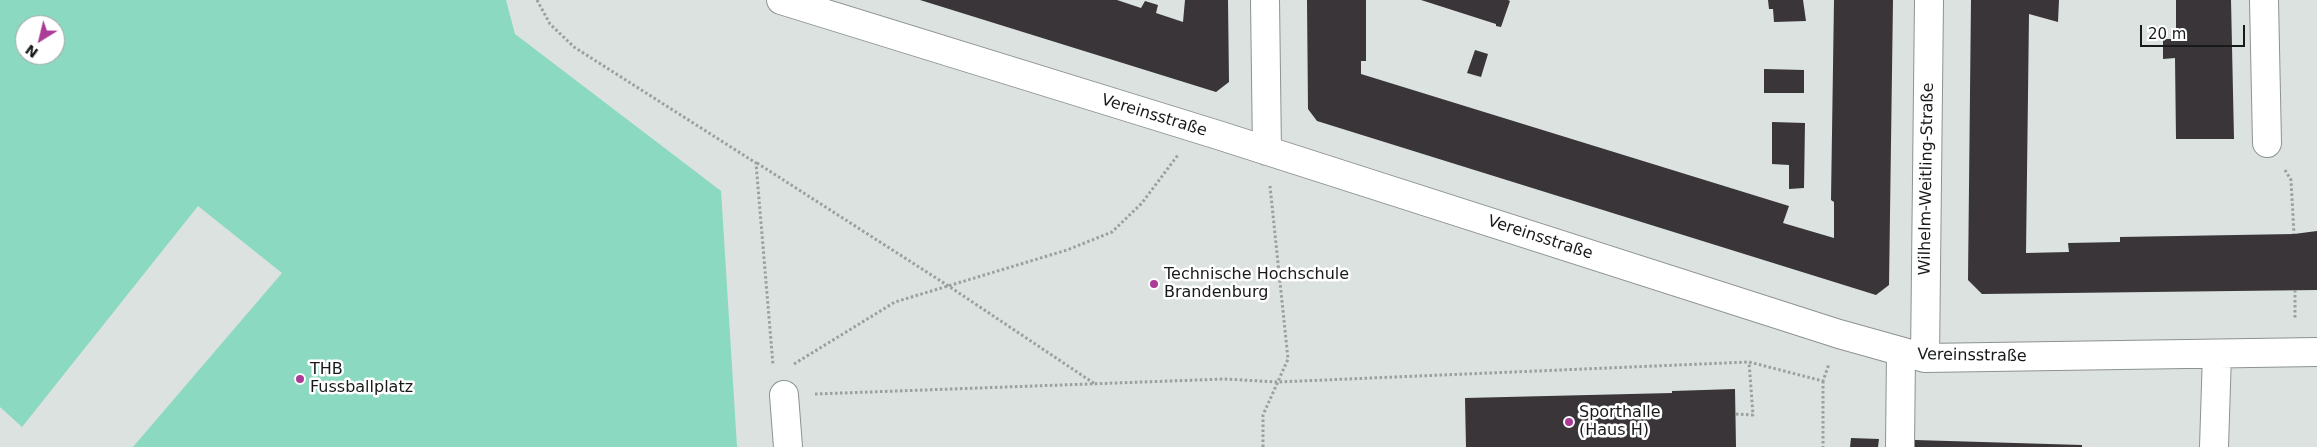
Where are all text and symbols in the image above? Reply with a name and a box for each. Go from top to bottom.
north arrow [15,15,65,65]
scale bar [2142,15,2247,47]
text: 20 m [2148,25,2186,43]
text: N [22,41,41,61]
street label: Wilhelm-Weitling-Straße [1916,83,1938,275]
street label: Vereinsstraße [1099,91,1209,141]
street label: Vereinsstraße [1485,212,1595,264]
place label: Technische Hochschule Brandenburg [1164,265,1349,303]
marker: Technische Hochschule Brandenburg [1148,278,1160,290]
street label: Vereinsstraße [1917,345,2027,367]
place label: THB Fussballplatz [310,360,413,398]
marker: THB Fussballplatz [294,373,306,385]
place label: Sporthalle (Haus H) [1579,403,1661,441]
marker: Sporthalle (Haus H) [1563,416,1575,428]

